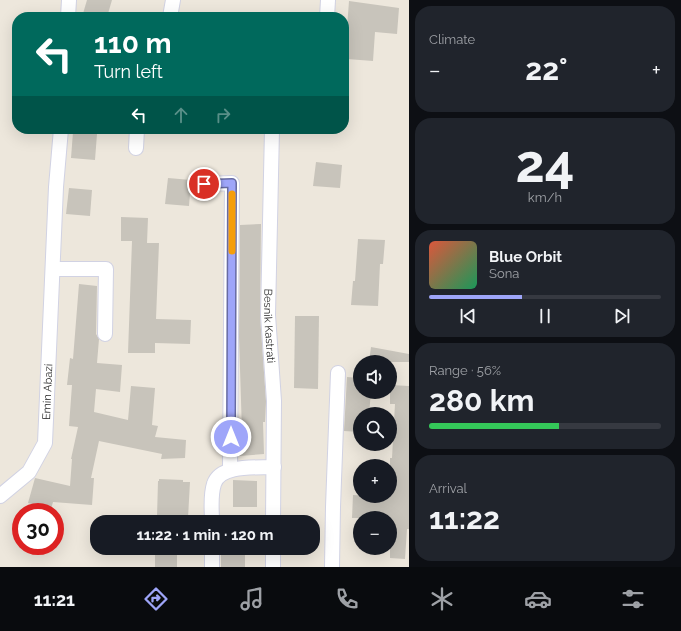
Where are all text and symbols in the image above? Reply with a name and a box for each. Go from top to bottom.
text: 110 m [94,27,172,60]
icon: left [28,28,80,80]
text: Climate [429,32,475,47]
text: 22° [525,52,567,87]
text: − [429,57,441,83]
text: + [652,57,661,83]
text: Turn left [94,61,163,82]
icon: left [128,104,150,126]
icon: ahead [170,104,192,126]
icon: right [212,104,234,126]
text: 24 [515,133,575,194]
pin [187,167,221,201]
icon: arrive [193,173,215,195]
text: km/h [528,190,562,205]
text: Blue Orbit [489,248,562,266]
text: Sona [489,266,519,281]
street label: Besnik Kastrati [261,289,277,364]
icon: previous [457,305,479,327]
icon: pause [534,305,556,327]
icon: next [611,305,633,327]
map controls [353,355,397,555]
button: sound [353,355,397,399]
text: Range · 56% [429,363,501,378]
street label: Emin Abazi [40,364,55,420]
text: 280 km [429,383,534,418]
button: search [353,407,397,451]
position arrow [210,416,252,458]
button: + [353,459,397,503]
text: Arrival [429,481,467,496]
text: 11:22 [429,501,500,536]
speed limit sign: 30 [12,503,64,555]
button: − [353,511,397,555]
text: 11:22 · 1 min · 120 m [136,526,274,544]
icon: directions [142,585,170,613]
icon: music [238,585,266,613]
icon: phone [333,585,361,613]
icon: climate [428,585,456,613]
icon: car [524,585,552,613]
icon: filters [619,585,647,613]
text: 11:21 [34,589,75,610]

